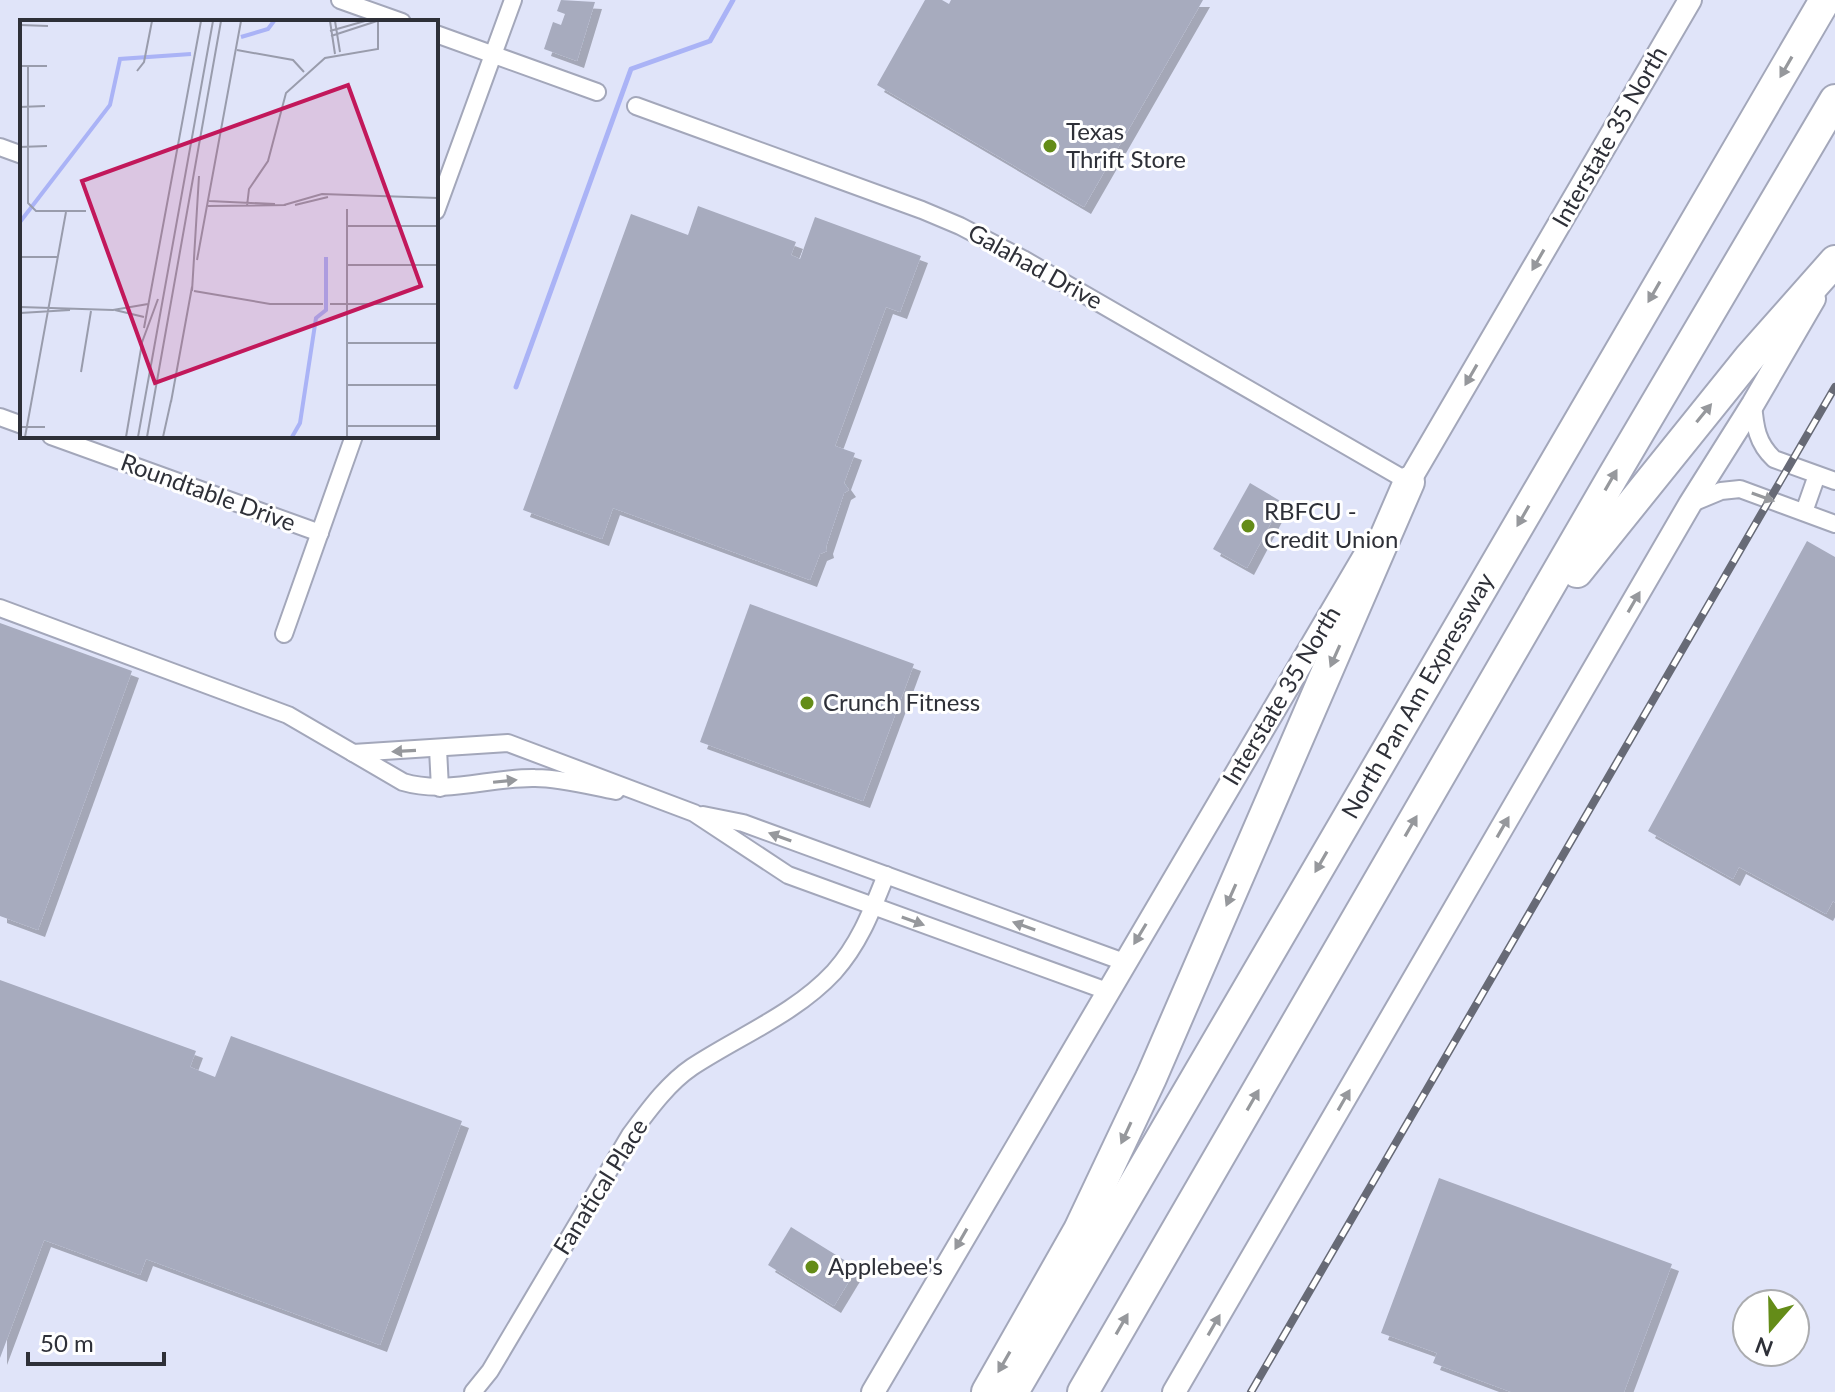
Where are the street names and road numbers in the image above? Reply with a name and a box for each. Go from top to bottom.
street label: Interstate 35 North [1545,41,1672,232]
street label: Galahad Drive [963,217,1108,315]
street label: Roundtable Drive [117,447,300,537]
street label: North Pan Am Expressway [1334,567,1499,823]
street label: Interstate 35 North [1216,600,1346,790]
street label: Fanatical Place [546,1113,653,1260]

